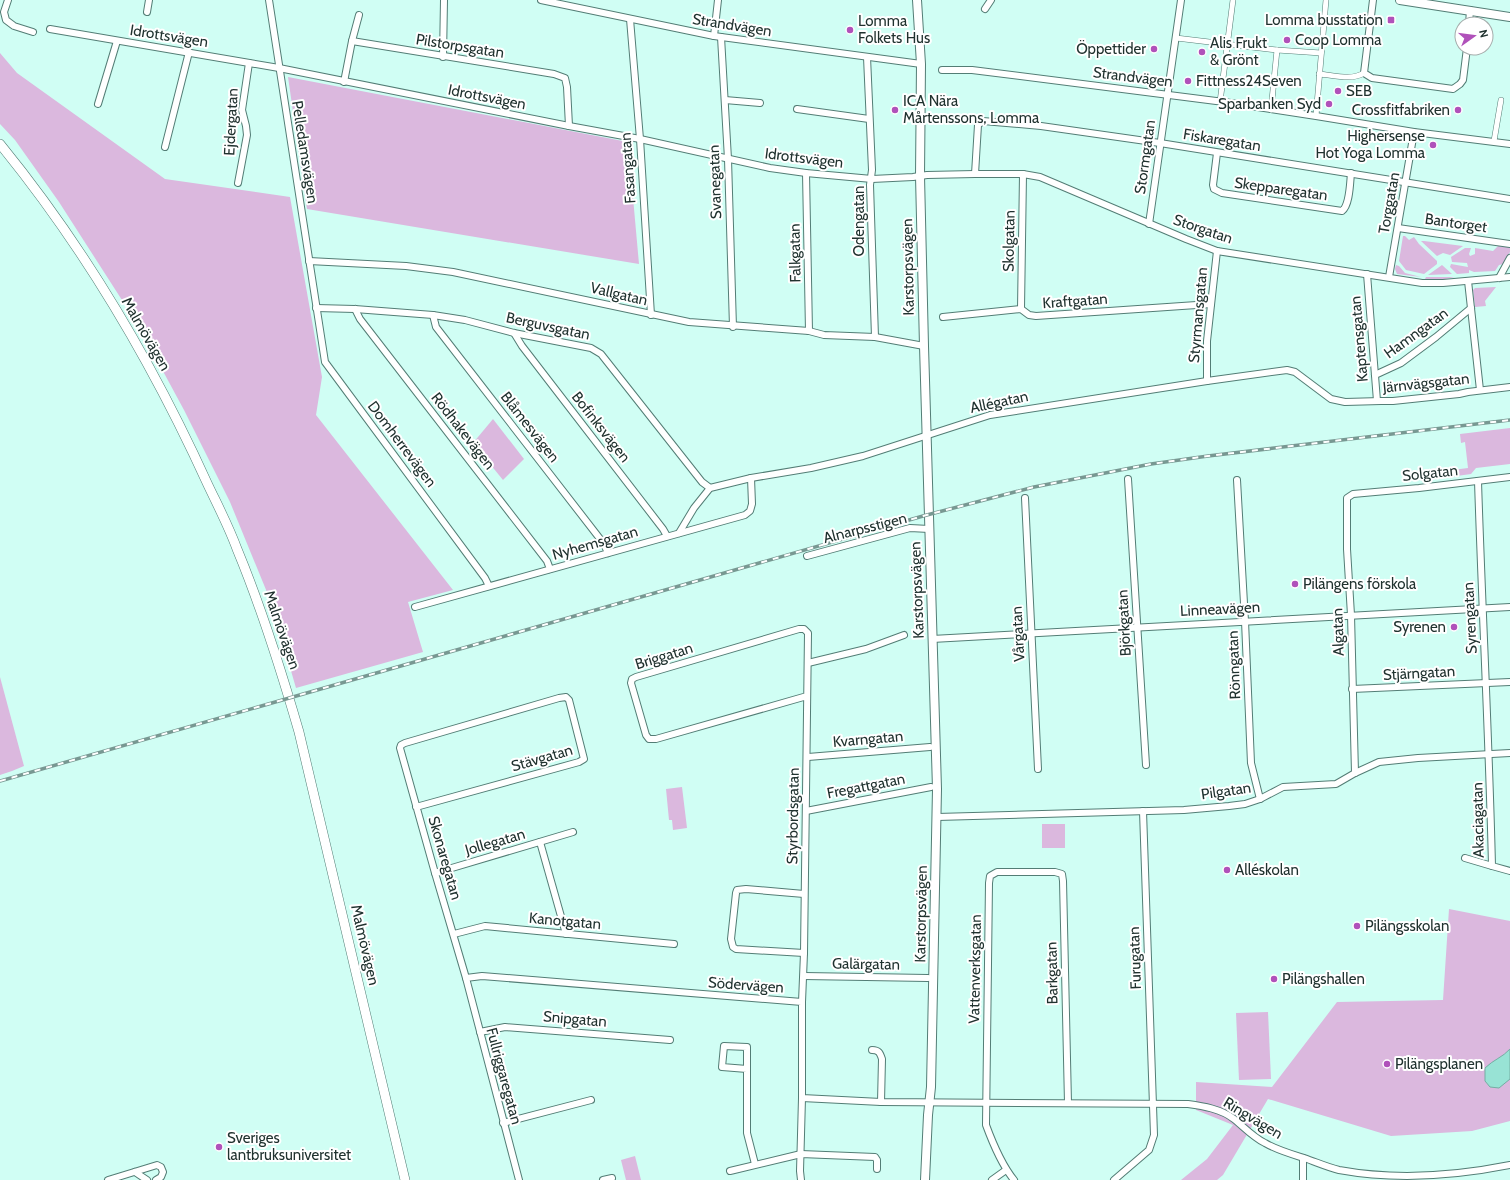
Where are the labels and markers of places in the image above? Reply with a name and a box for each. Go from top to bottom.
place label: Lomma busstation [1265,11,1383,29]
place label: Lomma Folkets Hus [858,12,930,47]
marker: Lomma busstation [1386,15,1396,25]
marker: Lomma Folkets Hus [845,25,855,35]
place label: Coop Lomma [1295,31,1382,49]
place label: Alis Frukt & Grönt [1210,34,1267,69]
marker: Coop Lomma [1282,35,1292,45]
place label: Öppettider [1076,40,1146,58]
marker: Öppettider [1149,44,1159,54]
marker: Alis Frukt & Grönt [1197,47,1207,57]
place label: Fittness24Seven [1196,72,1302,90]
marker: Fittness24Seven [1183,76,1193,86]
place label: SEB [1346,82,1372,100]
marker: SEB [1333,86,1343,96]
place label: ICA Nära Mårtenssons, Lomma [903,92,1040,127]
place label: Sparbanken Syd [1218,95,1321,113]
marker: Sparbanken Syd [1324,99,1334,109]
place label: Crossfitfabriken [1352,101,1450,119]
marker: ICA Nära Mårtenssons, Lomma [890,105,900,115]
marker: Crossfitfabriken [1453,105,1463,115]
place label: Highersense Hot Yoga Lomma [1315,127,1426,162]
marker: Highersense Hot Yoga Lomma [1428,140,1438,150]
place label: Pilängens förskola [1303,575,1417,593]
marker: Pilängens förskola [1290,579,1300,589]
place label: Syrenen [1393,618,1446,636]
marker: Syrenen [1449,622,1459,632]
place label: Alléskolan [1235,861,1299,879]
marker: Alléskolan [1222,865,1232,875]
place label: Pilängsskolan [1365,917,1449,935]
marker: Pilängsskolan [1352,921,1362,931]
place label: Pilängshallen [1282,970,1365,988]
marker: Pilängshallen [1269,974,1279,984]
place label: Pilängsplanen [1395,1055,1483,1073]
marker: Pilängsplanen [1382,1059,1392,1069]
place label: Sveriges lantbruksuniversitet [227,1129,351,1164]
marker: Sveriges lantbruksuniversitet [214,1142,224,1152]

